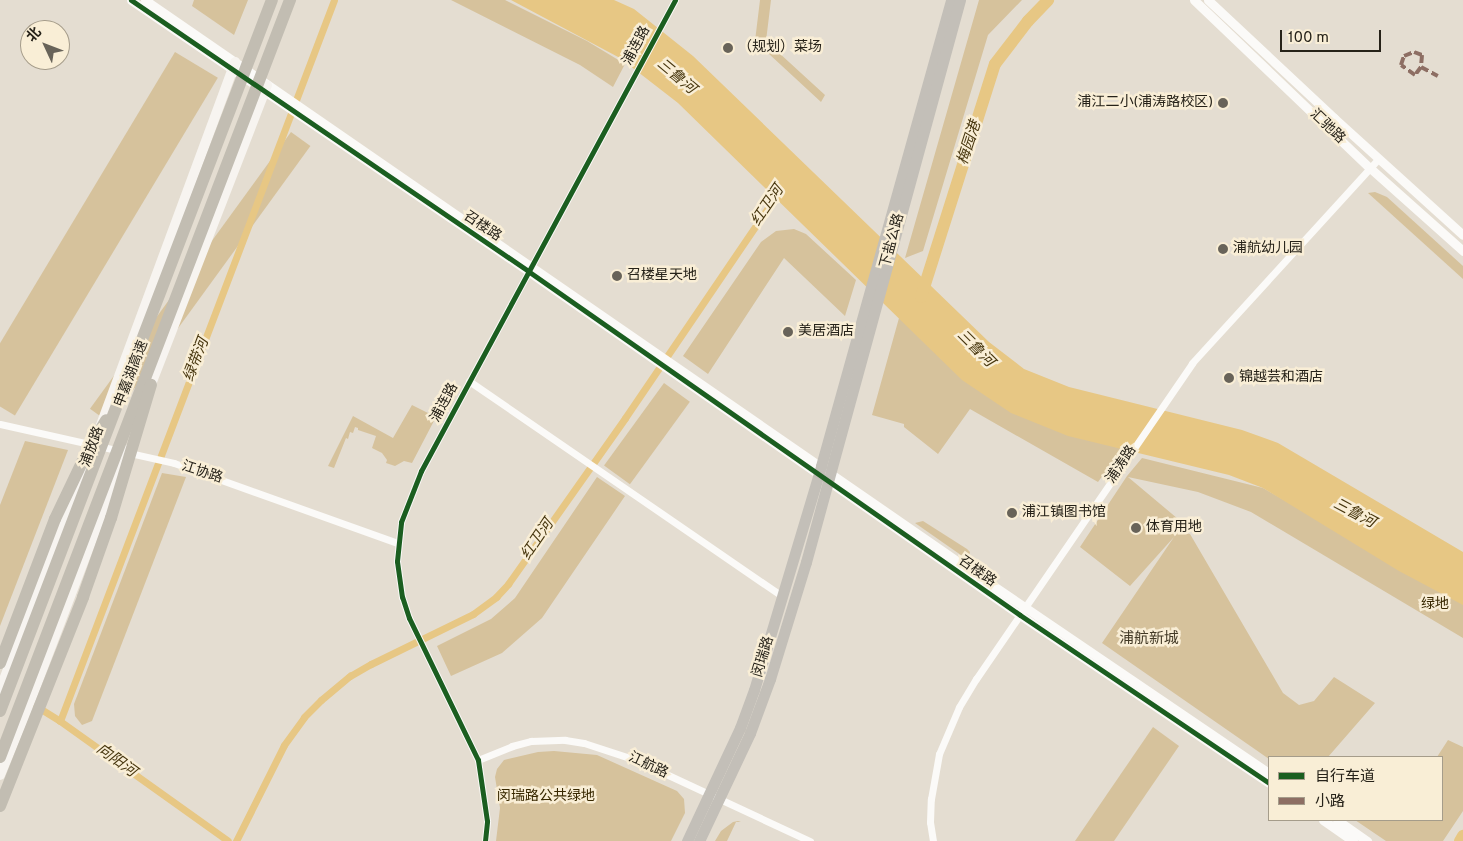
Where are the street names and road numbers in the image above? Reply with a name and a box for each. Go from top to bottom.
street label: 浦连路 [620,24,654,68]
street label: 汇驰路 [1306,106,1348,148]
street label: 召楼路 [460,208,504,246]
street label: 下盐公路 [878,212,908,270]
street label: 申嘉湖高速 [112,338,152,410]
street label: 浦连路 [428,381,462,425]
street label: 浦放路 [78,424,108,470]
street label: 浦涛路 [1103,443,1141,487]
street label: 江协路 [179,459,225,487]
street label: 召楼路 [955,553,999,591]
street label: 闵瑞路 [750,634,778,680]
street label: 江航路 [625,750,671,782]

